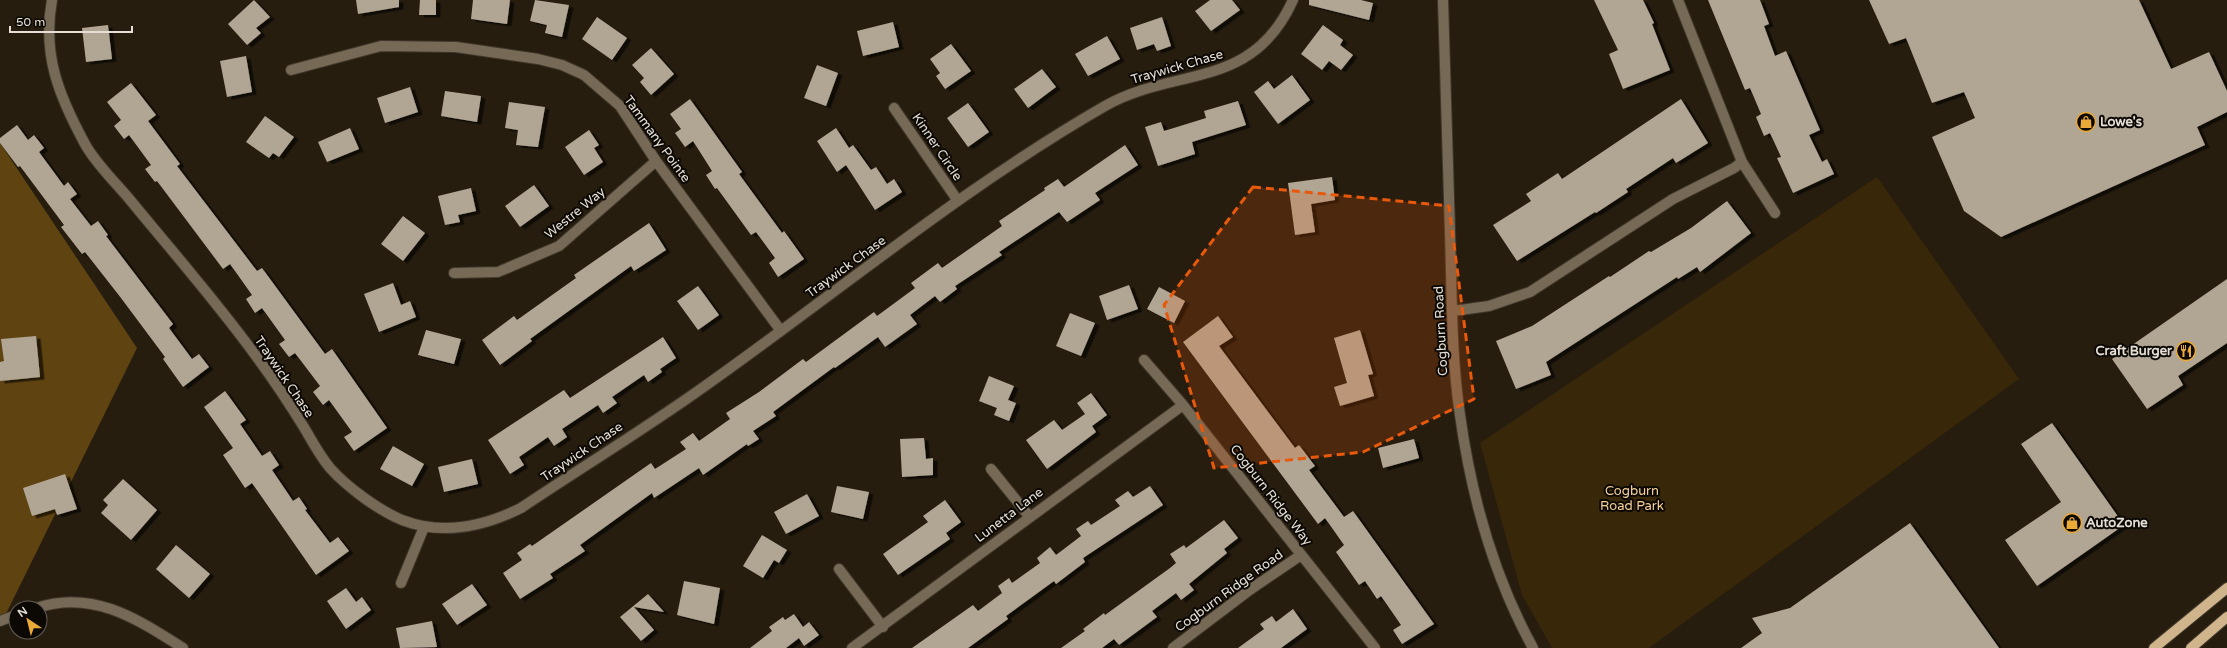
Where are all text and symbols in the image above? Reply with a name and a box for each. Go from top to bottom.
scale bar [10,8,132,34]
text: 50 m [16,15,45,29]
street label: Traywick Chase [1129,46,1225,88]
street label: Tammany Pointe [620,93,694,185]
street label: Kinner Circle [909,110,965,184]
shop icon: Lowe's [2075,111,2097,133]
place label: Lowe's [2100,114,2142,130]
street label: Westre Way [541,184,609,242]
street label: Traywick Chase [803,233,889,301]
street label: Cogburn Road [1431,286,1451,376]
street label: Traywick Chase [251,333,317,421]
restaurant icon: Craft Burger [2175,340,2197,362]
place label: Craft Burger [2096,343,2173,359]
street label: Traywick Chase [538,419,626,485]
street label: Cogburn Ridge Way [1227,441,1315,549]
park label: Cogburn Road Park [1600,483,1664,514]
street label: Lunetta Lane [972,484,1046,546]
shop icon: AutoZone [2061,512,2083,534]
place label: AutoZone [2086,515,2148,531]
street label: Cogburn Ridge Road [1172,546,1286,636]
north arrow [8,600,48,640]
text: N [15,604,30,620]

